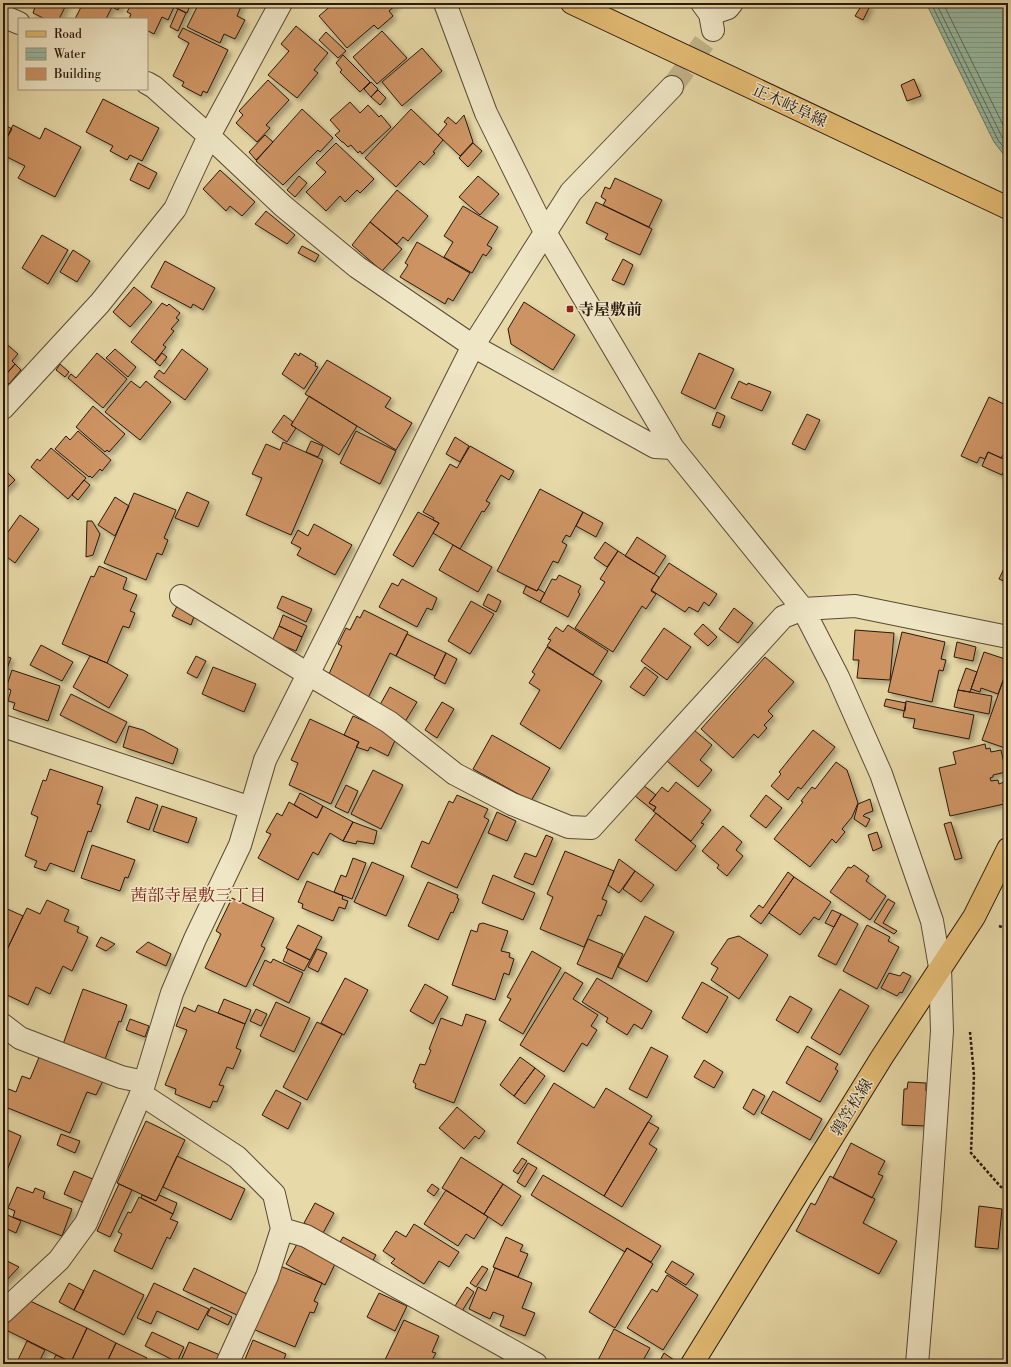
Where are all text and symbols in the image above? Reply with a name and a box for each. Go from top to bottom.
legend [18,18,148,90]
text: Road [54,27,82,42]
text: Water [53,47,86,62]
text: Building [53,67,102,82]
street label: 正木岐阜線 [749,80,830,132]
place label: 寺屋敷前 [578,300,642,320]
marker: 寺屋敷前 [565,304,575,314]
district label: 茜部寺屋敷三丁目 [130,885,266,907]
street label: 鶉笠松線 [826,1075,877,1140]

